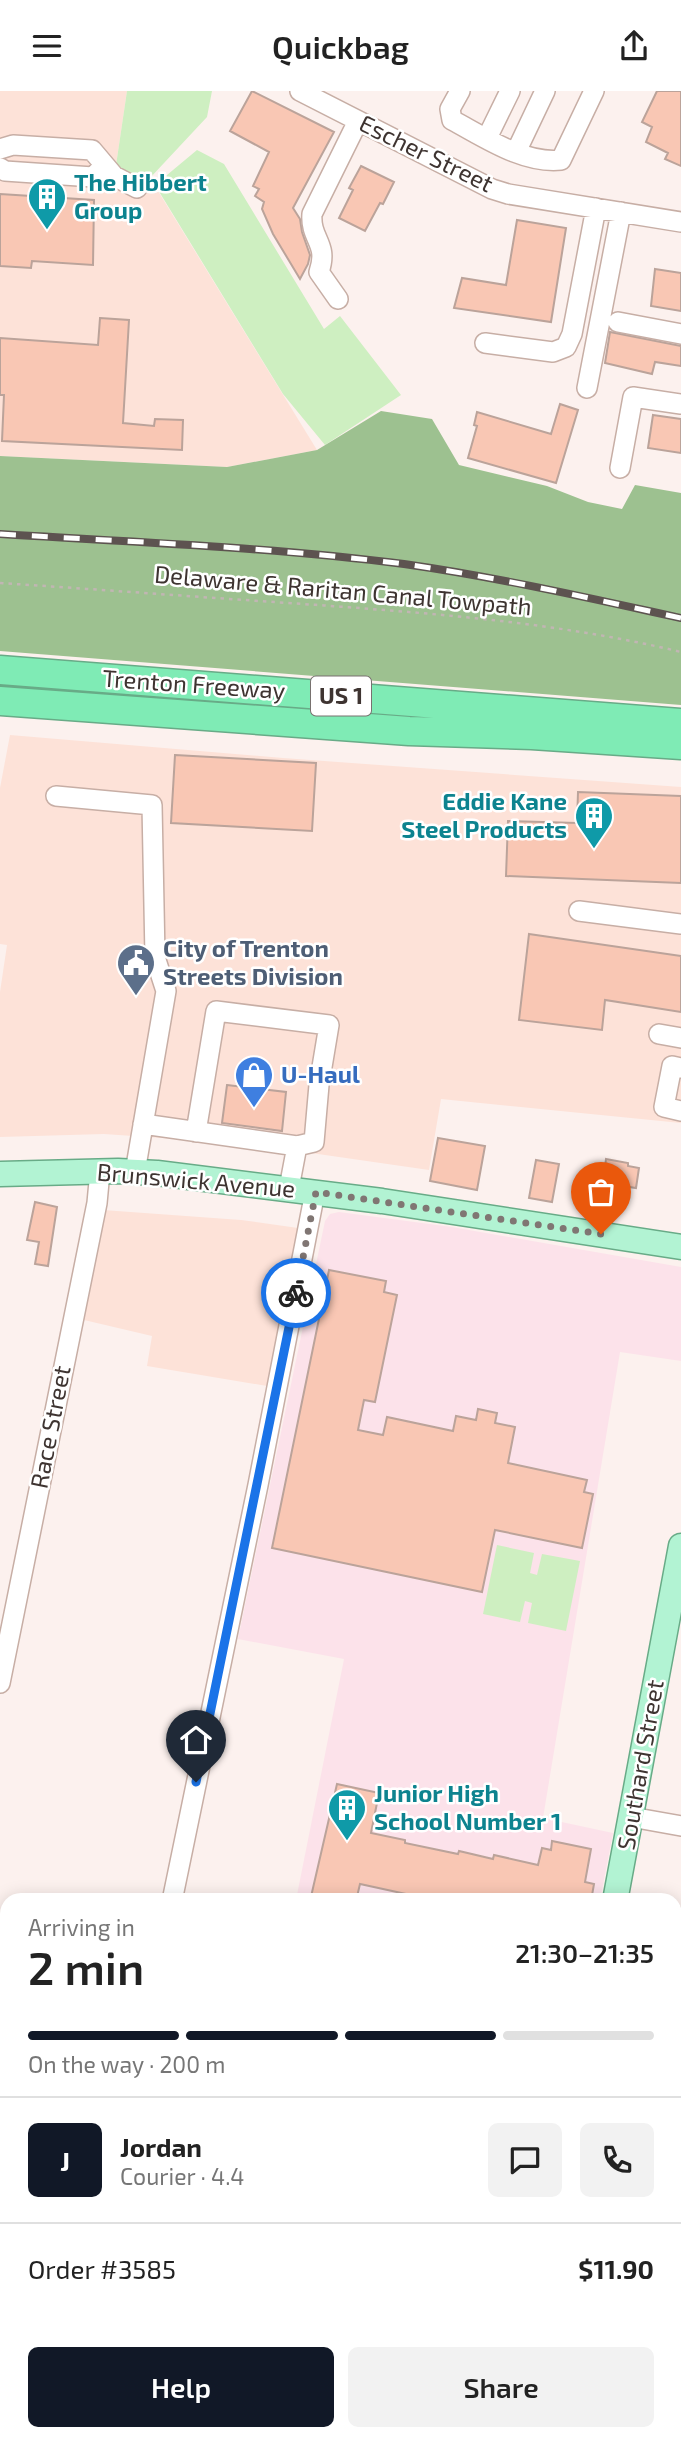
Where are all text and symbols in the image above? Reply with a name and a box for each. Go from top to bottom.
icon: menu [28,27,66,65]
text: Quickbag [272,27,409,65]
icon: share [615,27,653,65]
street label: Escher Street [355,108,498,198]
place label: The Hibbert Group [74,167,207,224]
building icon: The Hibbert Group [26,176,68,231]
street label: Delaware & Raritan Canal Towpath [153,559,533,620]
street label: Trenton Freeway [102,663,287,704]
road number: US 1 [311,677,371,715]
place label: Eddie Kane Steel Products [401,786,567,843]
building icon: Eddie Kane Steel Products [573,795,615,850]
place label: City of Trenton Streets Division [163,933,343,990]
public building icon: City of Trenton Streets Division [115,942,157,997]
shop icon: U-Haul [233,1054,275,1109]
place label: U-Haul [281,1059,360,1088]
street label: Brunswick Avenue [96,1156,297,1203]
pin [571,1162,631,1234]
icon: bag [582,1173,620,1211]
courier [261,1258,331,1328]
icon: bike [277,1274,315,1312]
street label: Race Street [23,1363,76,1491]
street label: Southard Street [610,1677,669,1852]
pin [166,1710,226,1782]
icon: home [177,1721,215,1759]
place label: Junior High School Number 1 [374,1778,561,1835]
building icon: Junior High School Number 1 [326,1787,368,1842]
text: Arriving in [28,1913,135,1941]
text: 21:30–21:35 [515,1937,654,1968]
text: 2 min [28,1939,144,1994]
text: On the way · 200 m [28,2050,225,2078]
button: chat [488,2123,562,2197]
button: phone [580,2123,654,2197]
text: Jordan [120,2131,202,2162]
text: J [60,2145,70,2176]
text: Courier · 4.4 [120,2162,244,2190]
text: Order #3585 [28,2253,176,2284]
text: $11.90 [578,2253,654,2284]
button: Help [28,2347,334,2427]
button: Share [348,2347,654,2427]

